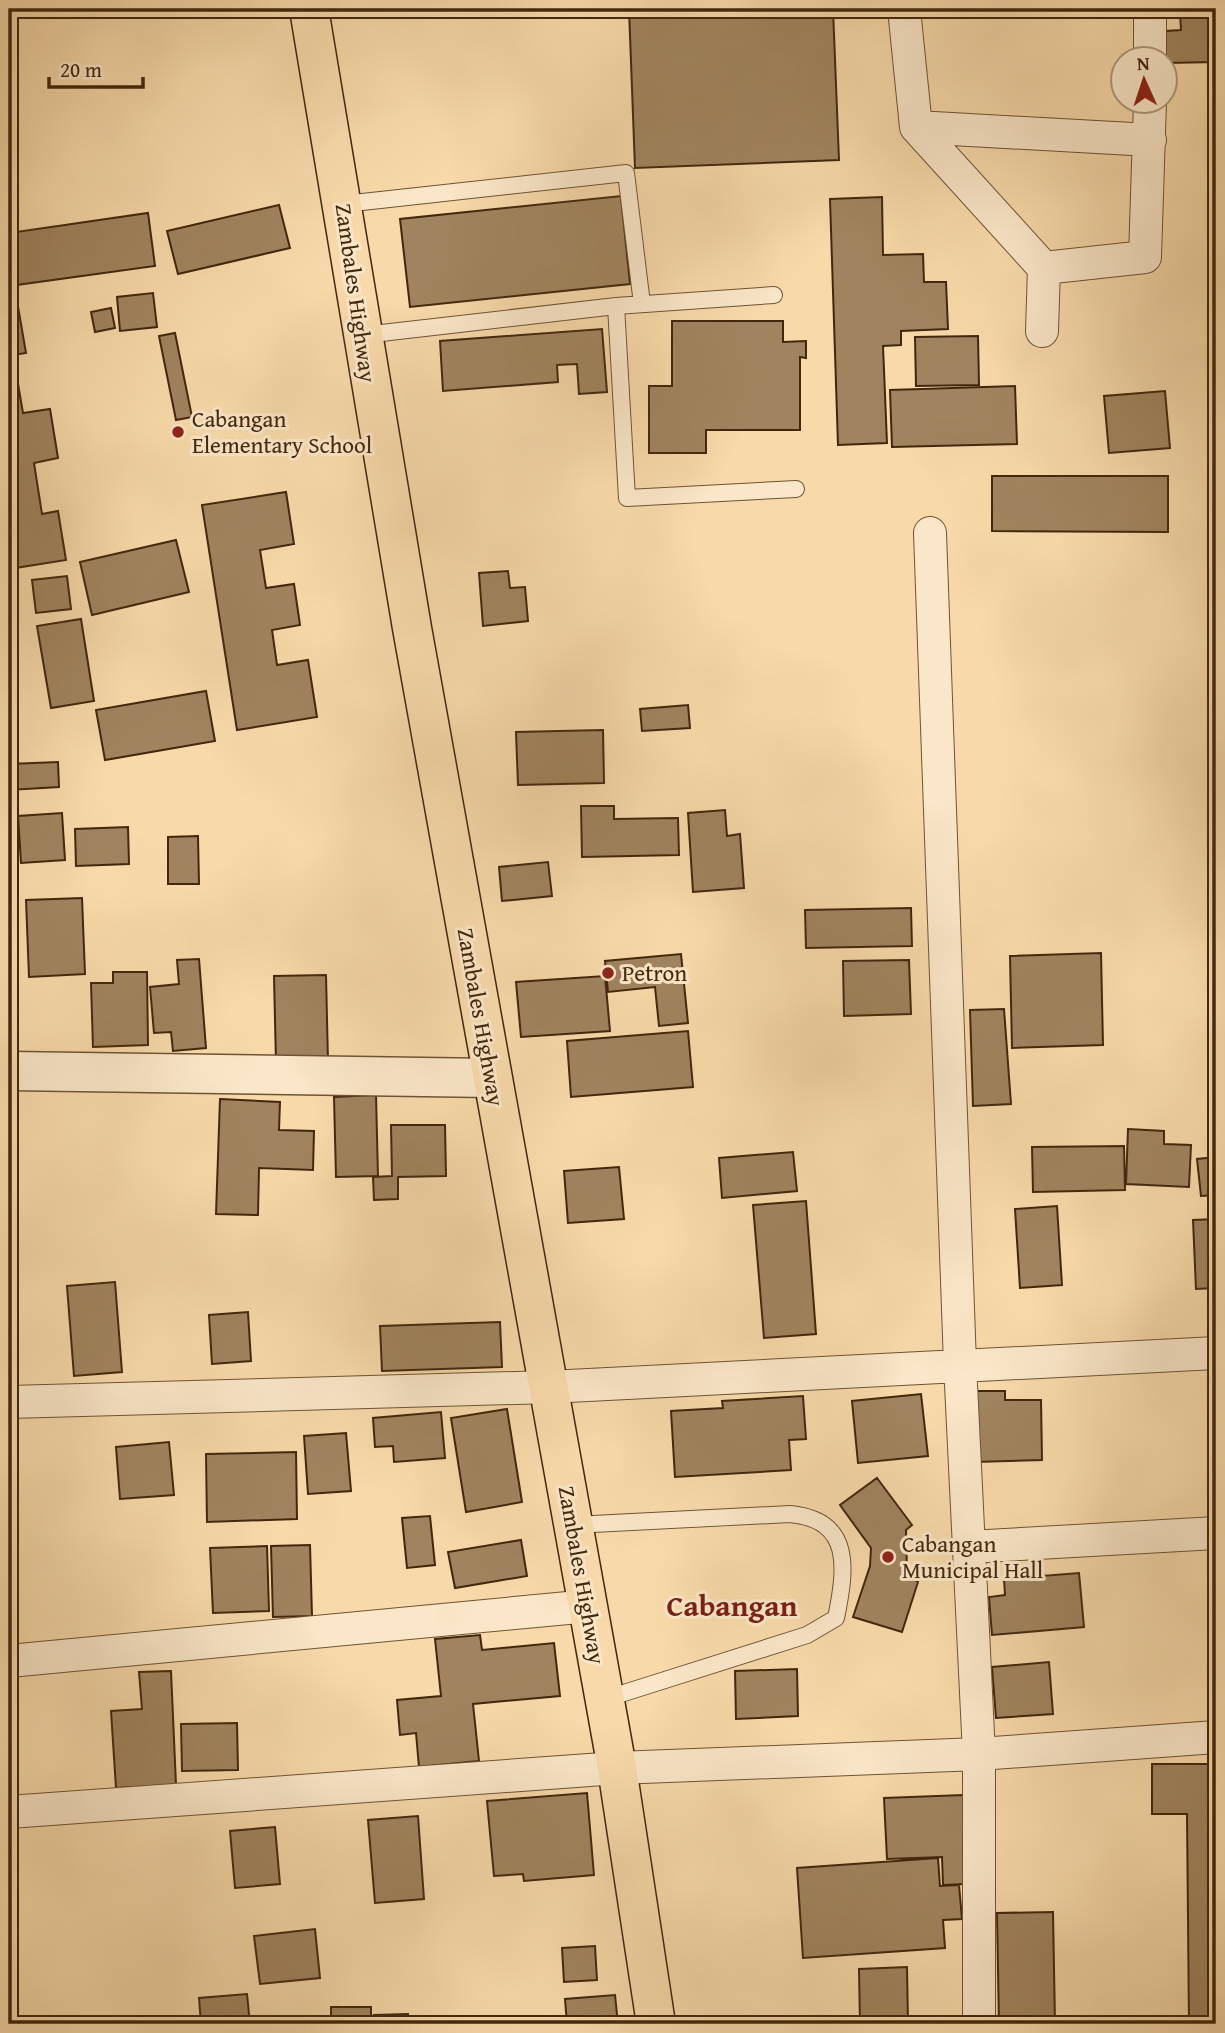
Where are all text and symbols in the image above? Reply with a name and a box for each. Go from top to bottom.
scale bar [49,46,144,90]
north arrow [1110,46,1180,116]
text: N [1136,49,1150,77]
text: 20 m [60,54,102,85]
street label: Zambales Highway [328,201,385,385]
place label: Cabangan Elementary School [192,402,372,461]
marker: Cabangan Elementary School [170,424,186,440]
street label: Zambales Highway [450,925,514,1109]
place label: Petron [622,956,687,989]
marker: Petron [600,965,616,981]
street label: Zambales Highway [551,1483,615,1667]
place label: Cabangan Municipal Hall [902,1527,1043,1586]
marker: Cabangan Municipal Hall [880,1549,896,1565]
district label: Cabangan [667,1583,798,1627]

